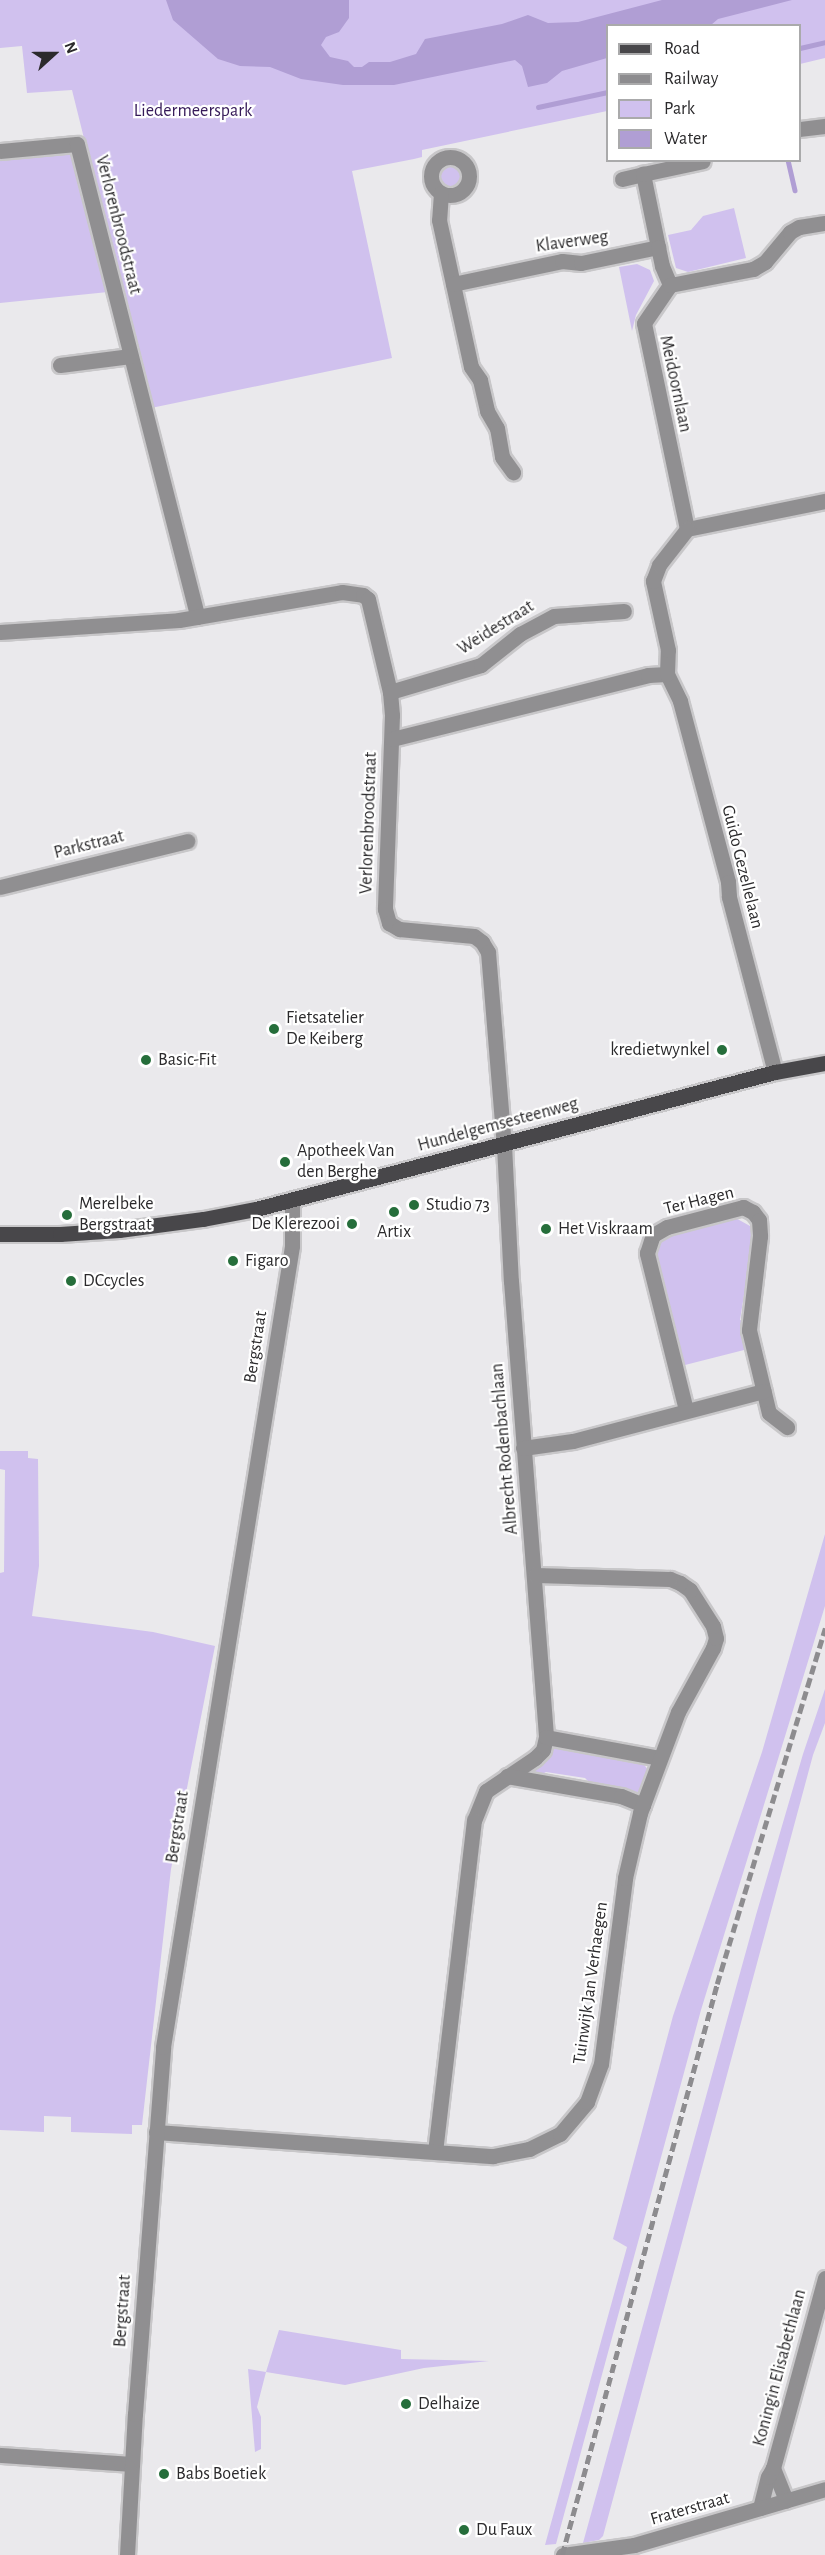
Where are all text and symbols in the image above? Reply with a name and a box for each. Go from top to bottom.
north arrow [24,24,84,84]
legend [606,24,801,162]
text: N [61,39,80,56]
text: Road [664,40,700,58]
text: Railway [664,70,718,88]
park label: Liedermeerspark [134,100,252,122]
text: Park [664,100,695,118]
text: Water [664,130,707,148]
street label: Verlorenbroodstraat [90,153,146,297]
street label: Klaverweg [534,226,610,258]
street label: Meidoornlaan [654,334,696,434]
street label: Weidestraat [454,596,538,660]
street label: Verlorenbroodstraat [356,752,382,894]
street label: Guido Gezellelaan [716,803,768,931]
street label: Parkstraat [52,826,126,864]
place label: Fietsatelier De Keiberg [286,1008,364,1050]
marker: Fietsatelier De Keiberg [267,1022,281,1036]
place label: kredietwynkel [610,1039,710,1061]
marker: kredietwynkel [715,1043,729,1057]
place label: Basic-Fit [158,1049,216,1071]
marker: Basic-Fit [139,1053,153,1067]
street label: Hundelgemsesteenweg [415,1093,581,1157]
place label: Apotheek Van den Berghe [297,1141,395,1184]
marker: Apotheek Van den Berghe [278,1155,292,1169]
street label: Ter Hagen [662,1182,736,1220]
place label: Merelbeke Bergstraat [79,1194,153,1236]
place label: Studio 73 [426,1194,490,1216]
marker: Studio 73 [407,1198,421,1212]
marker: Artix [387,1205,401,1219]
marker: Merelbeke Bergstraat [60,1208,74,1222]
place label: De Klerezooi [251,1213,340,1235]
marker: De Klerezooi [345,1217,359,1231]
place label: Het Viskraam [558,1218,653,1240]
place label: Artix [377,1221,411,1243]
marker: Het Viskraam [539,1222,553,1236]
place label: Figaro [245,1250,288,1272]
marker: Figaro [226,1254,240,1268]
place label: DCcycles [83,1270,144,1292]
marker: DCcycles [64,1274,78,1288]
street label: Bergstraat [240,1309,272,1385]
street label: Albrecht Rodenbachlaan [487,1362,523,1536]
street label: Bergstraat [162,1789,194,1865]
street label: Tuinwijk Jan Verhaegen [569,1900,613,2066]
street label: Bergstraat [110,2274,136,2348]
street label: Koningin Elisabethlaan [749,2287,811,2449]
place label: Delhaize [418,2393,480,2415]
marker: Delhaize [399,2397,413,2411]
place label: Babs Boetiek [176,2463,266,2485]
marker: Babs Boetiek [157,2467,171,2481]
street label: Fraterstraat [648,2487,732,2531]
place label: Du Faux [476,2519,532,2541]
marker: Du Faux [457,2523,471,2537]

